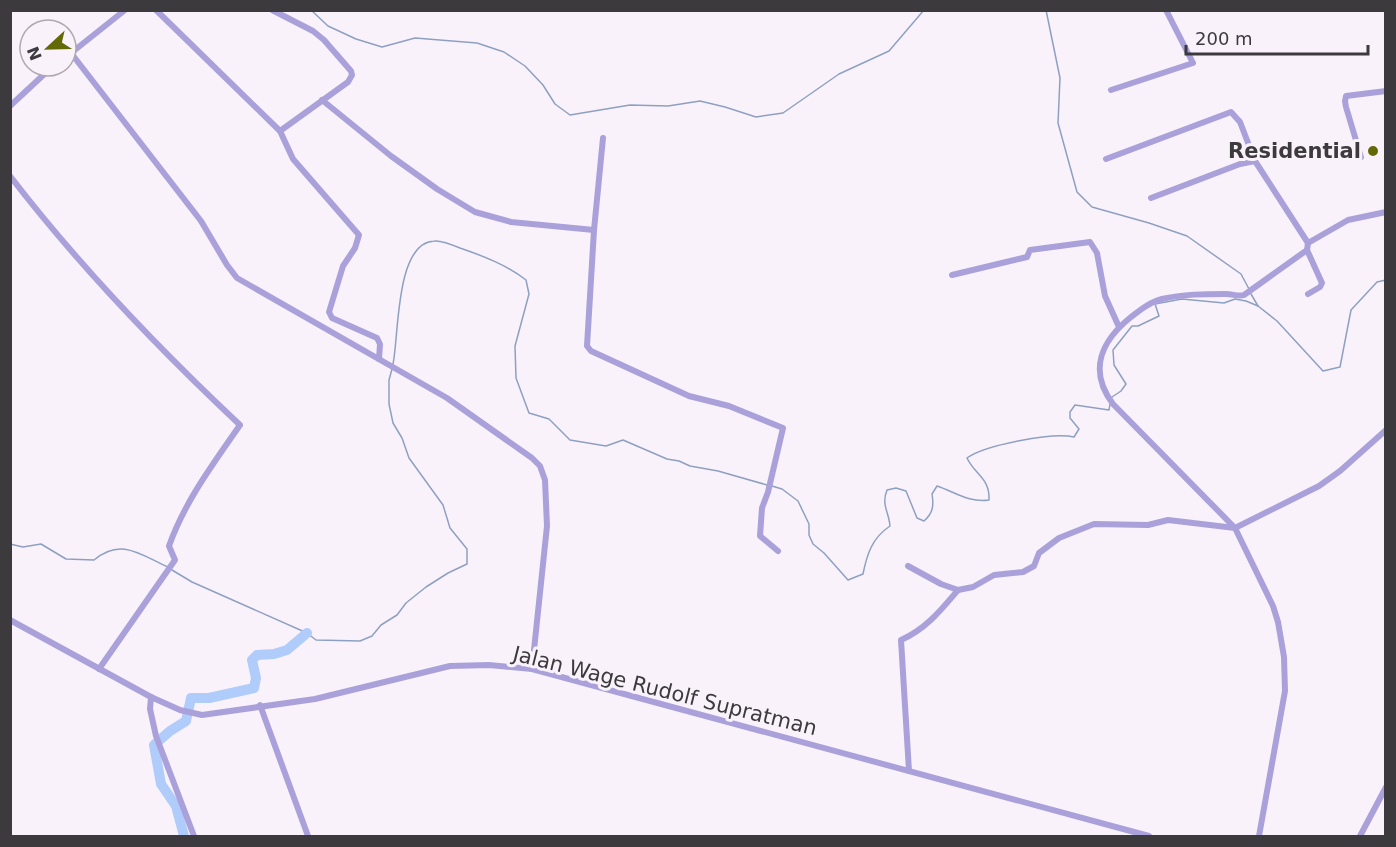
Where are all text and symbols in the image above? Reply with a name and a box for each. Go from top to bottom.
north arrow [18,18,78,78]
scale bar [1186,18,1368,56]
text: 200 m [1195,28,1253,49]
text: N [23,44,46,63]
place label: Residential [1228,139,1361,163]
marker: Residential [1366,144,1380,158]
street label: Jalan Wage Rudolf Supratman [509,641,819,740]

